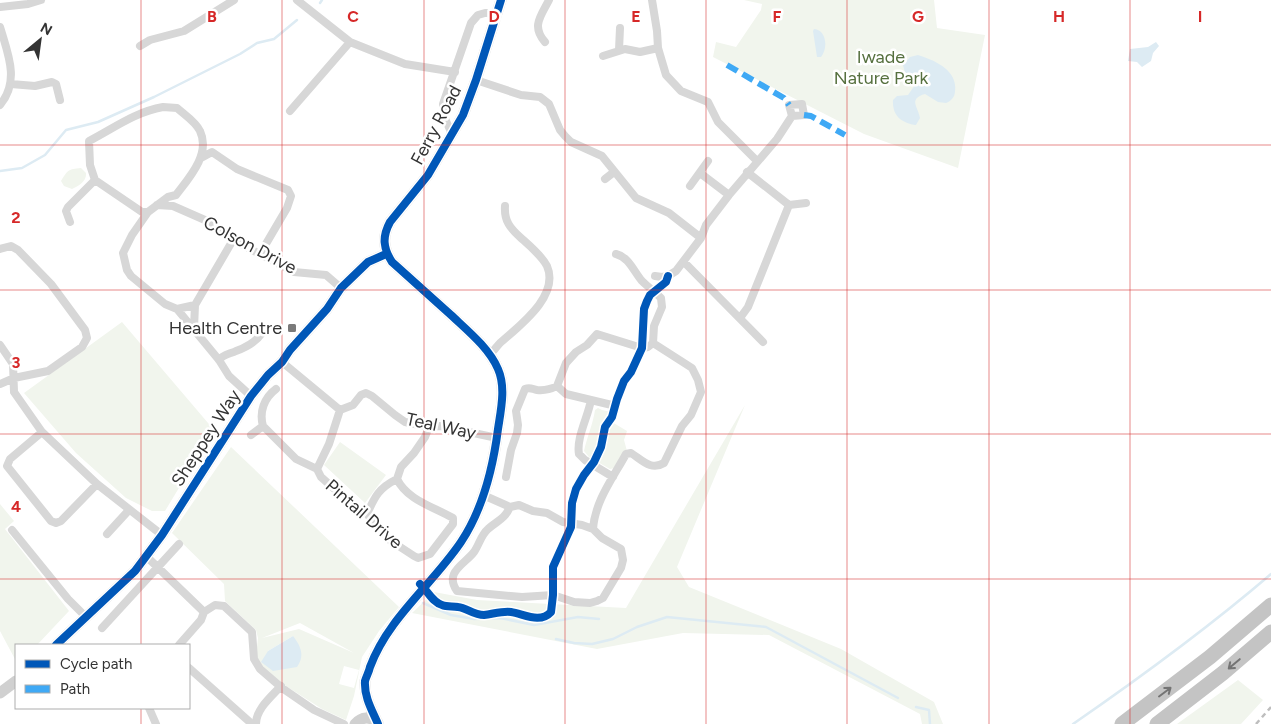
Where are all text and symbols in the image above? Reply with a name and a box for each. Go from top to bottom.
text: B [207,7,217,26]
text: C [347,7,359,26]
text: D [488,7,500,26]
text: E [631,7,641,26]
text: F [773,7,782,26]
text: G [912,7,924,26]
text: H [1053,7,1065,26]
text: I [1198,7,1202,26]
north arrow [15,15,65,65]
text: N [37,19,55,39]
park label: Iwade Nature Park [834,46,929,89]
street label: Ferry Road [406,81,466,169]
text: 2 [11,208,21,227]
street label: Colson Drive [200,211,300,279]
place label: Health Centre [169,317,282,339]
marker: Health Centre [286,322,298,334]
text: 3 [12,353,21,372]
street label: Sheppey Way [167,385,246,490]
street label: Teal Way [404,408,479,444]
street label: Pintail Drive [321,475,407,554]
text: 4 [11,497,21,516]
legend [15,644,190,709]
text: Cycle path [60,655,132,673]
one-way arrow [1228,658,1241,670]
text: Path [60,680,90,698]
one-way arrow [1158,687,1172,697]

